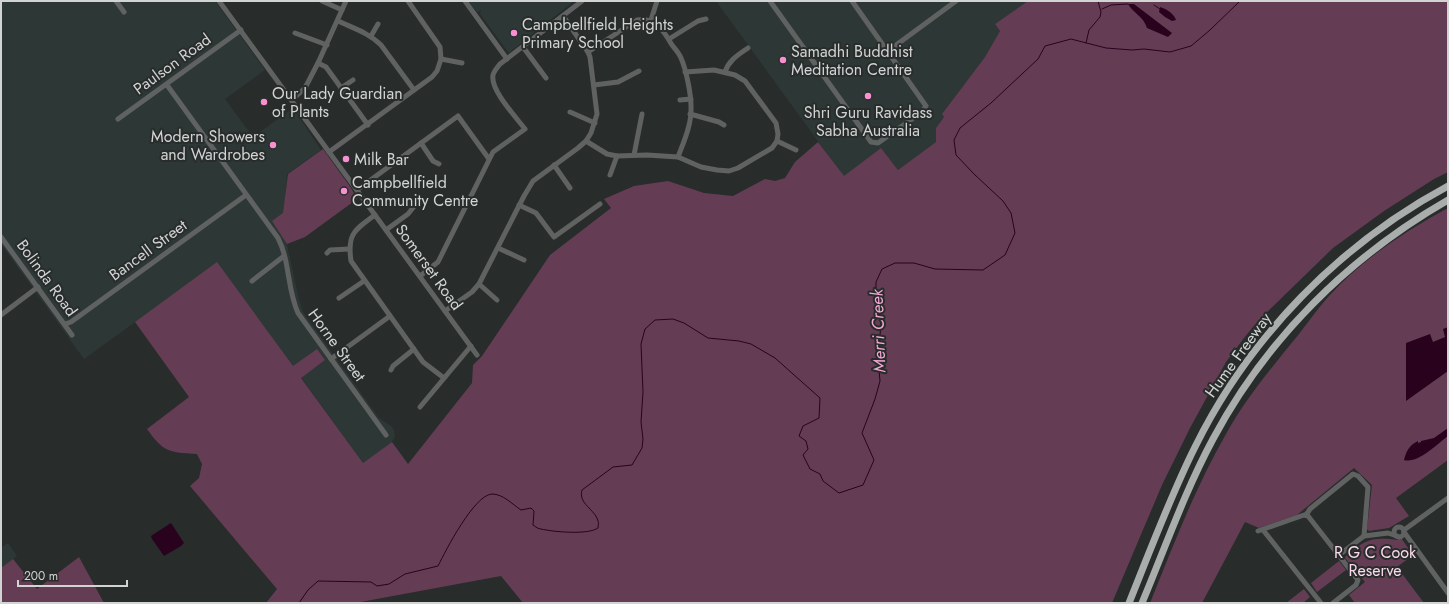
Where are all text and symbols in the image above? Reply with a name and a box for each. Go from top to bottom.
place label: Campbellfield Heights Primary School [522,13,673,54]
street label: Paulson Road [128,28,216,100]
marker: Campbellfield Heights Primary School [509,28,519,38]
place label: Samadhi Buddhist Meditation Centre [791,40,913,81]
marker: Samadhi Buddhist Meditation Centre [778,55,788,65]
place label: Our Lady Guardian of Plants [272,82,403,123]
marker: Shri Guru Ravidass Sabha Australia [863,91,873,101]
marker: Our Lady Guardian of Plants [259,97,269,107]
place label: Shri Guru Ravidass Sabha Australia [804,101,932,142]
place label: Modern Showers and Wardrobes [151,125,265,166]
marker: Modern Showers and Wardrobes [268,140,278,150]
place label: Milk Bar [354,148,409,171]
marker: Milk Bar [341,154,351,164]
place label: Campbellfield Community Centre [352,171,478,212]
marker: Campbellfield Community Centre [339,186,349,196]
street label: Bancell Street [104,214,192,286]
street label: Somerset Road [390,219,468,315]
street label: Bolinda Road [11,235,83,321]
water label: Merri Creek [865,288,891,373]
street label: Horne Street [303,304,371,386]
street label: Hume Freeway [1199,307,1277,402]
park label: R G C Cook Reserve [1334,541,1417,582]
scale bar [18,562,127,588]
text: 200 m [24,567,58,585]

